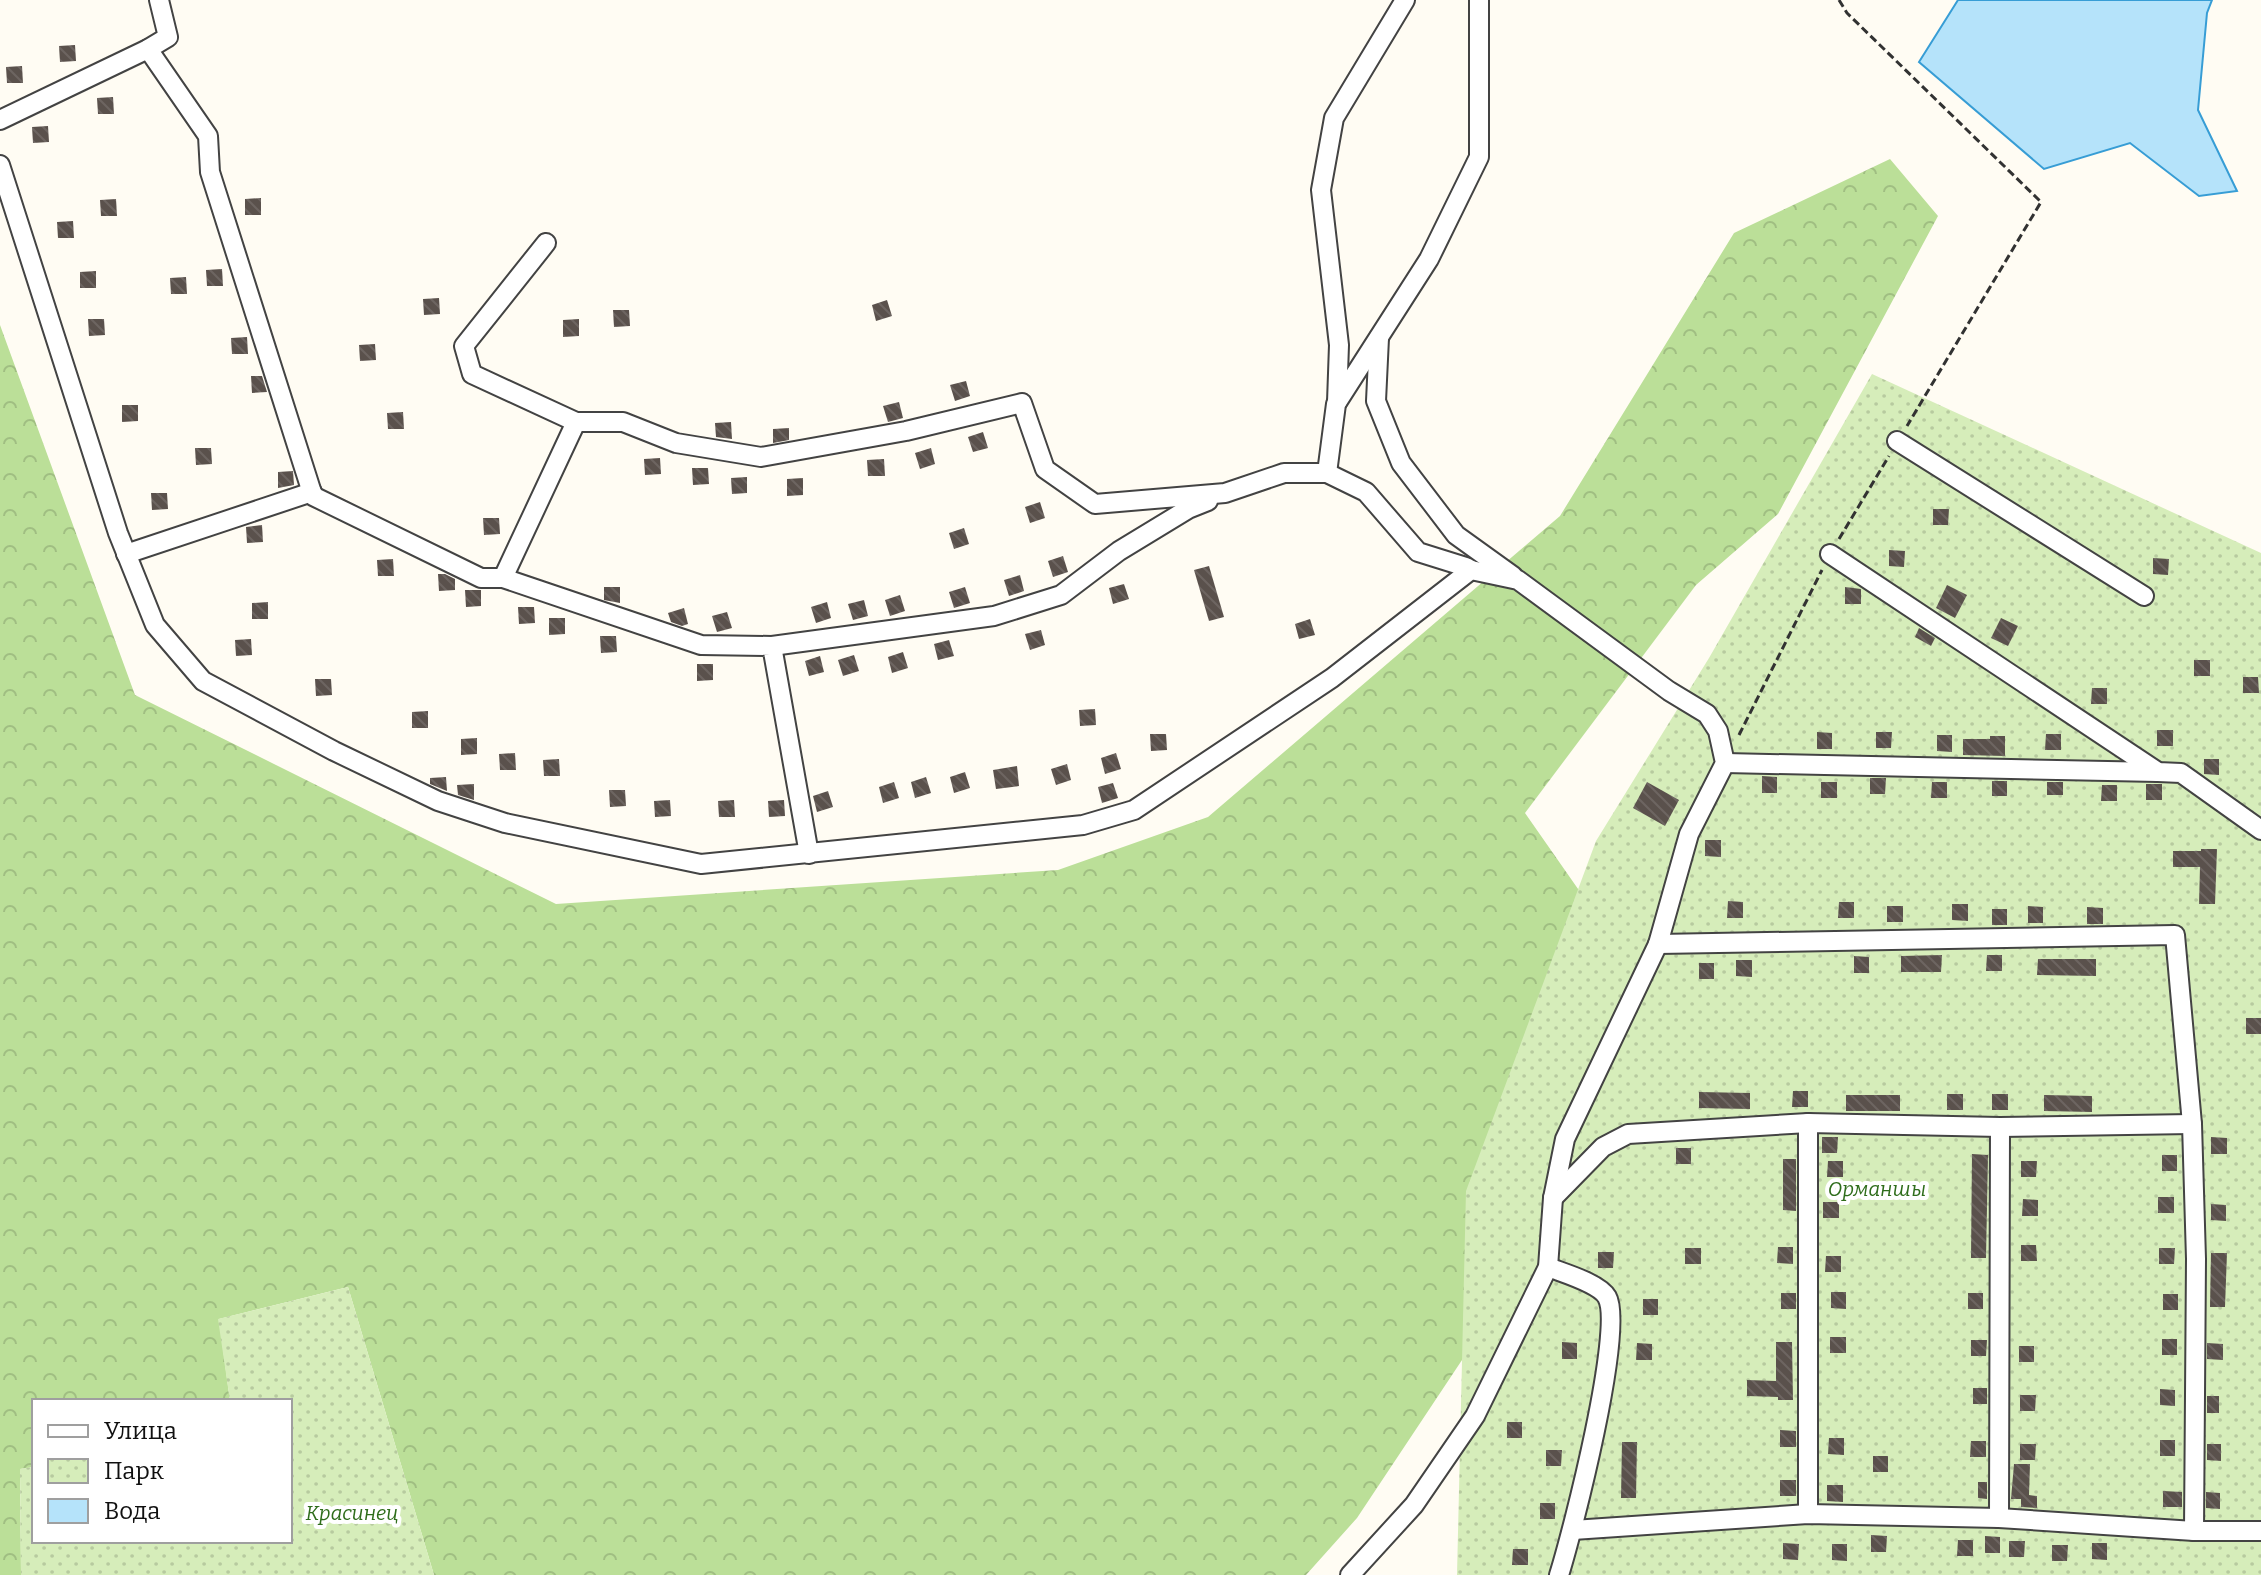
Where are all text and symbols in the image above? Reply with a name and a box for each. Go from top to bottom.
park label: Орманшы [1828,1177,1926,1201]
legend [32,1399,292,1543]
text: Улица [104,1417,177,1445]
text: Парк [104,1457,164,1485]
text: Вода [104,1497,160,1525]
park label: Красинец [305,1501,399,1525]

